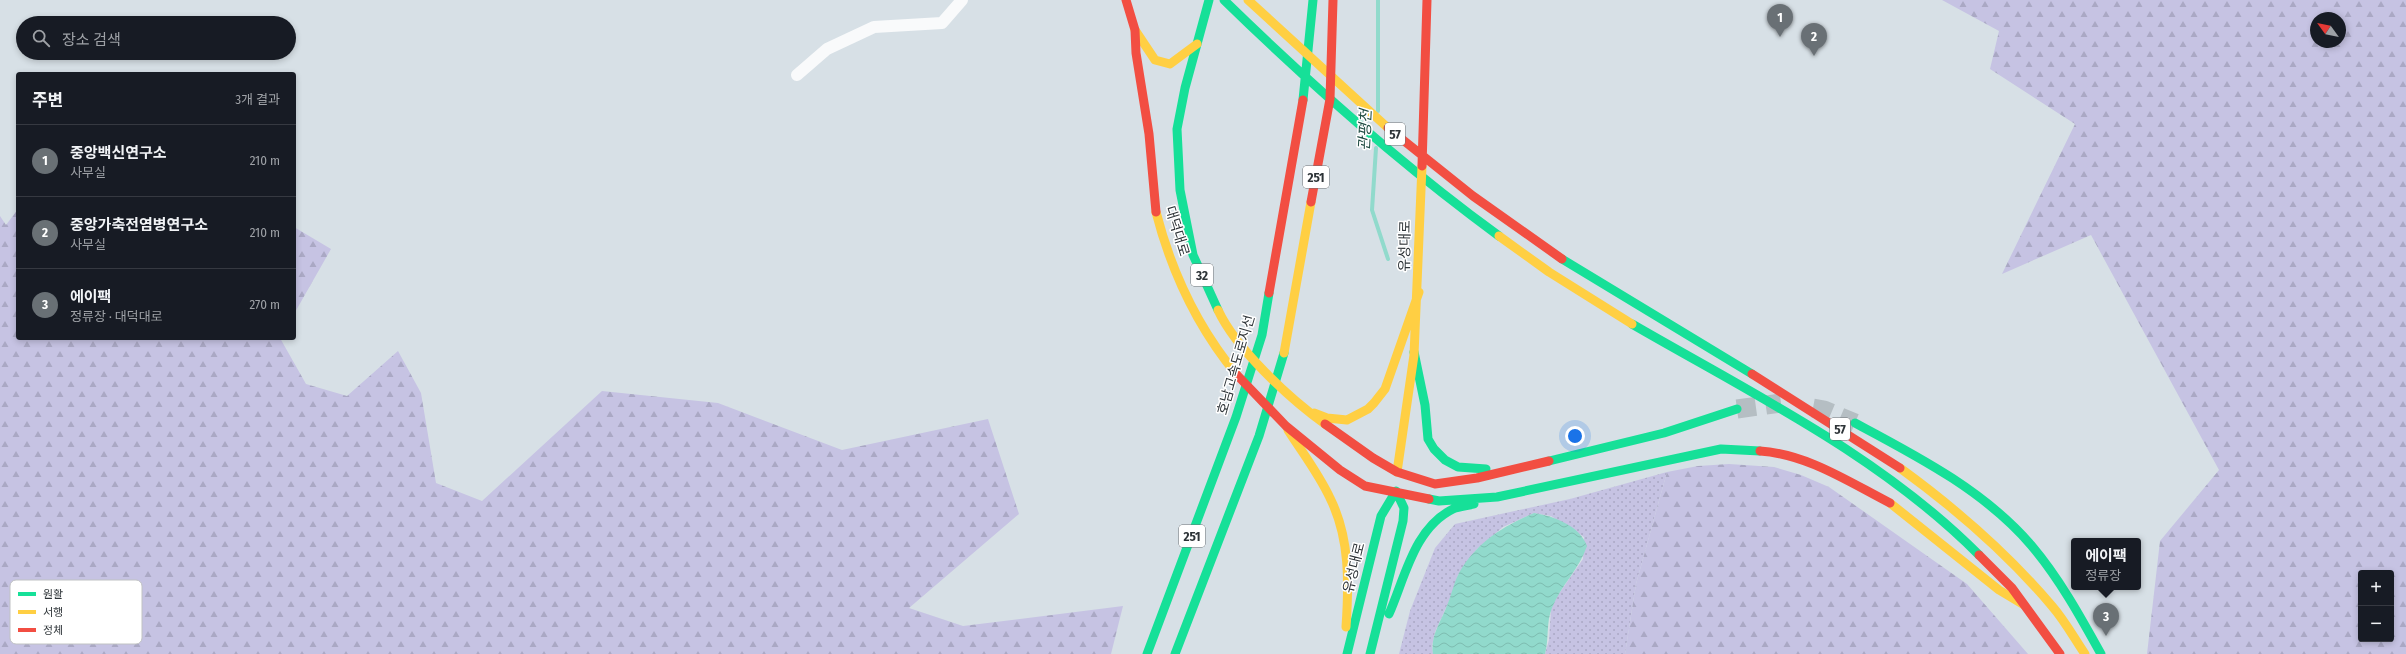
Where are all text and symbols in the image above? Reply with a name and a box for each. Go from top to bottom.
pin: 1 [1767,4,1793,37]
north arrow [2310,12,2346,48]
search box [16,16,296,60]
pin: 2 [1801,23,1827,56]
icon: search [30,27,52,49]
text: 장소 검색 [62,31,121,49]
text: 주변 [32,90,63,111]
text: 3개 결과 [235,92,280,107]
water label: 관평천 [1355,107,1375,151]
road number: 57 [1385,123,1405,145]
text: 중앙백신연구소 [70,144,167,162]
text: 1 [42,153,48,168]
text: 210 m [250,153,280,168]
text: 사무실 [70,165,106,180]
road number: 251 [1303,166,1329,188]
street label: 대덕대로 [1161,204,1193,258]
text: 중앙가축전염병연구소 [70,216,208,234]
street label: 유성대로 [1396,220,1414,272]
text: 2 [42,225,48,240]
text: 210 m [250,225,280,240]
text: 사무실 [70,237,106,252]
road number: 32 [1191,264,1213,286]
text: 에이팩 [70,288,111,306]
text: 3 [42,297,48,312]
text: 270 m [249,297,280,312]
text: 정류장 · 대덕대로 [70,309,163,324]
street label: 호남고속도로지선 [1214,313,1258,417]
road number: 57 [1830,418,1850,440]
your location [1565,426,1585,446]
road number: 251 [1179,525,1205,547]
popup [2071,538,2141,590]
street label: 유성대로 [1340,541,1369,595]
text: 에이팩 [2085,547,2127,565]
text: 정류장 [2085,568,2121,583]
map controls [2358,570,2394,642]
button: + [2358,570,2394,606]
legend [10,580,142,644]
text: 원활 [43,588,63,601]
pin: 3 [2093,603,2119,636]
text: 서행 [43,606,63,619]
button: − [2358,606,2394,642]
text: 정체 [43,624,63,637]

